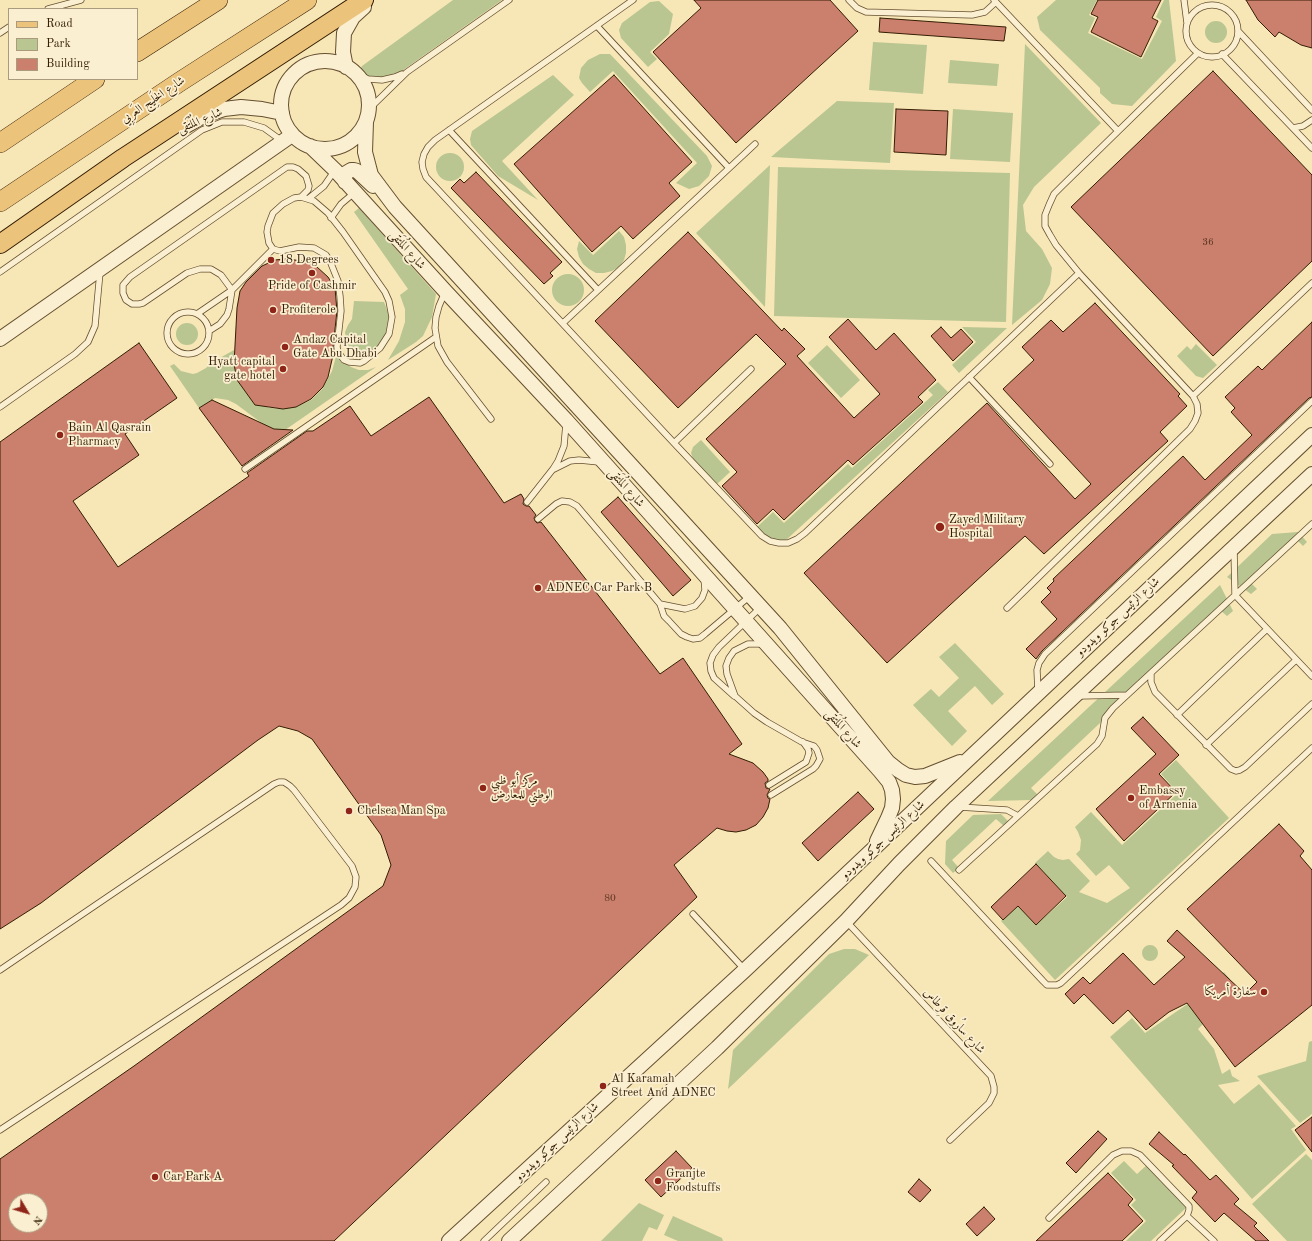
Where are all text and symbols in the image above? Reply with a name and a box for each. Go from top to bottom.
legend [8,8,138,80]
text: Road [46,18,73,30]
text: Park [46,38,71,50]
text: Building [46,58,90,70]
street label: شارع الخَلِيج العَربِي [118,73,188,127]
street label: شارع المُلْتَقى [175,105,225,137]
street label: شارع المُلتَقى [386,228,428,272]
house number: 36 [1202,236,1214,248]
place label: 18 Degrees [279,253,339,267]
marker: 18 Degrees [266,255,276,265]
marker: Pride of Cashmir [307,268,317,278]
place label: Pride of Cashmir [268,279,356,293]
place label: Profiterole [281,303,336,317]
marker: Profiterole [268,305,278,315]
place label: Andaz Capital Gate Abu Dhabi [293,333,377,361]
marker: Andaz Capital Gate Abu Dhabi [280,342,290,352]
place label: Hyatt capital gate hotel [208,355,275,383]
marker: Hyatt capital gate hotel [278,364,288,374]
place label: Bain Al Qasrain Pharmacy [68,421,151,449]
marker: Bain Al Qasrain Pharmacy [55,430,65,440]
street label: شارع المُلتَقى [605,466,647,510]
place label: Zayed Military Hospital [949,513,1025,541]
marker: Zayed Military Hospital [934,521,946,533]
street label: شارع الرئيس جوكو ويدودو [1073,574,1163,660]
place label: ADNEC Car Park B [546,581,652,595]
marker: ADNEC Car Park B [533,583,543,593]
street label: شارع المُلتَقى [822,707,864,751]
place label: مركز أبو ظبي الوطني للمعارض [491,774,553,802]
marker: مركز أبو ظبي الوطني للمعارض [478,783,488,793]
place label: Embassy of Armenia [1139,784,1197,812]
marker: Embassy of Armenia [1126,793,1136,803]
street label: شارع الرئيس جوكو ويدودو [838,797,928,883]
place label: Chelsea Man Spa [357,804,446,818]
marker: Chelsea Man Spa [344,806,354,816]
house number: 80 [604,892,616,904]
street label: شارع سارُوق قِرطاس [920,985,988,1057]
place label: سفارة أمريكا [1205,985,1256,999]
marker: سفارة أمريكا [1259,987,1269,997]
place label: Al Karamah Street And ADNEC [611,1072,716,1100]
marker: Al Karamah Street And ADNEC [598,1081,608,1091]
street label: شارع الرئيس جوكو ويدودو [512,1099,602,1185]
place label: Granjte Foodstuffs [666,1167,720,1195]
place label: Car Park A [163,1170,222,1184]
marker: Car Park A [150,1172,160,1182]
marker: Granjte Foodstuffs [653,1176,663,1186]
north arrow [8,1193,48,1233]
text: N [30,1213,44,1227]

